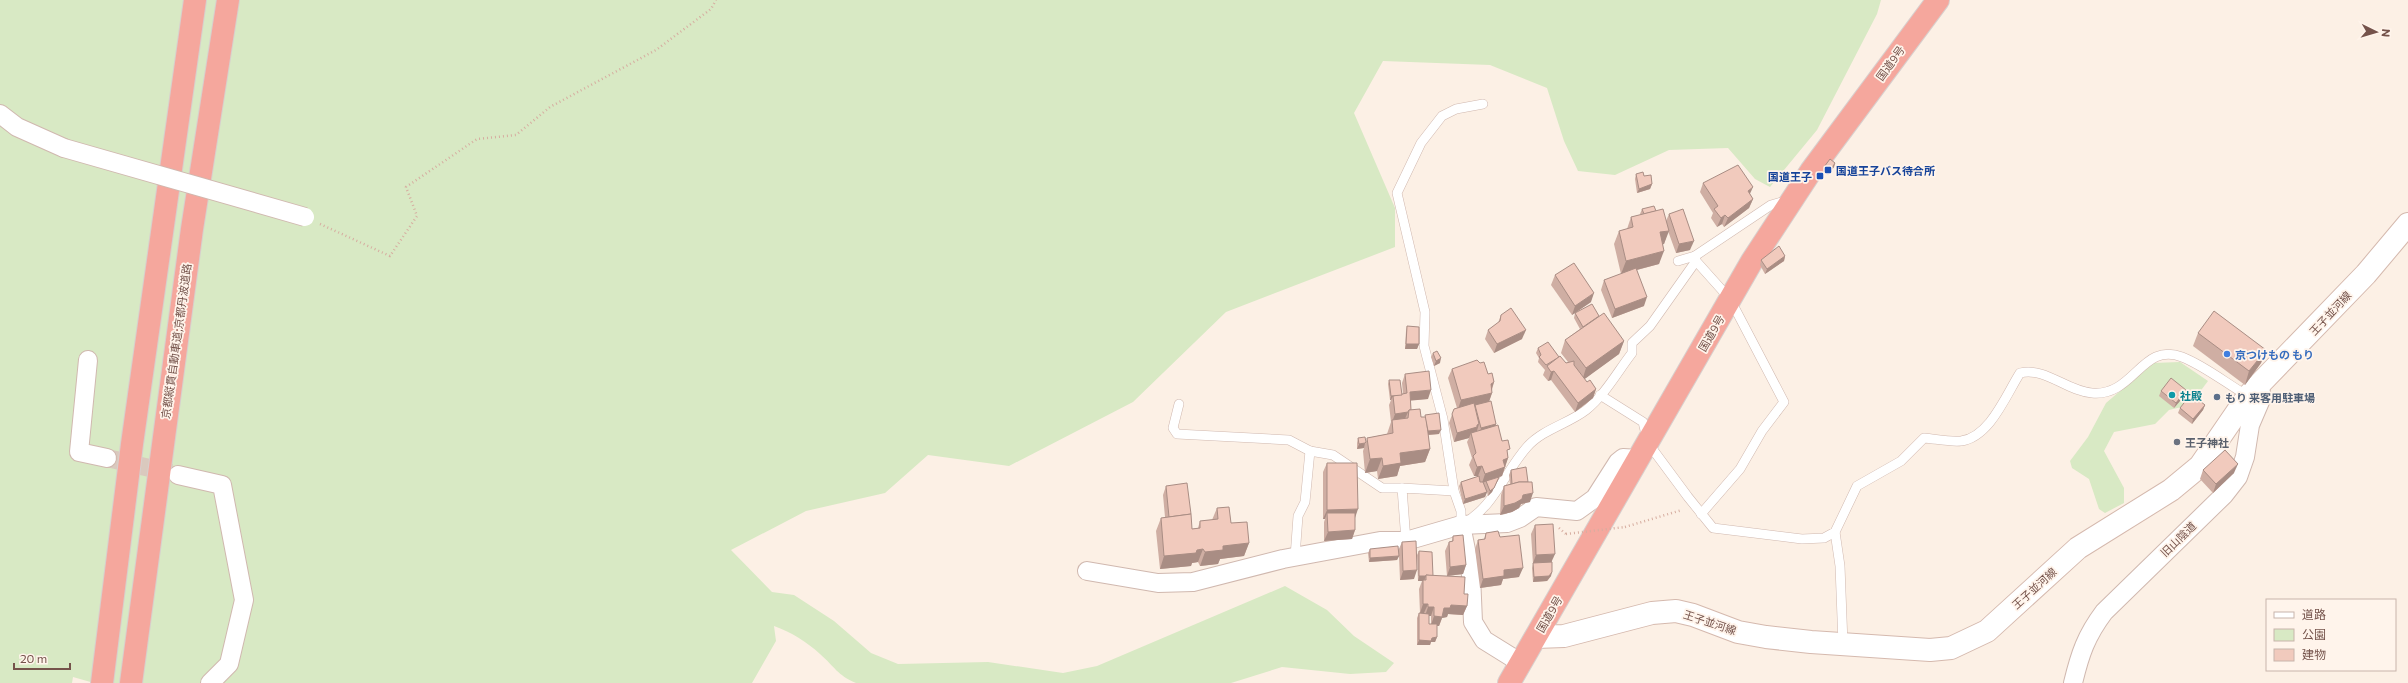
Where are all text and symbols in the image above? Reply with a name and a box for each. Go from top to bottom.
north arrow [2356,12,2396,52]
text: N [2380,28,2393,38]
street label: 国道9号 [1873,43,1907,83]
place label: 国道王子バス待合所 [1836,164,1935,177]
marker: 国道王子バス待合所 [1823,165,1833,175]
place label: 国道王子 [1768,170,1812,183]
marker: 国道王子 [1815,171,1825,181]
street label: 京都縦貫自動車道;京都丹波道路 [159,263,194,420]
street label: 王子並河線 [2306,288,2354,338]
street label: 国道9号 [1695,313,1727,353]
place label: 京つけもの もり [2235,348,2314,361]
marker: 京つけもの もり [2222,349,2232,359]
place label: 社殿 [2180,389,2202,402]
marker: 社殿 [2167,390,2177,400]
place label: もり 来客用駐車場 [2225,391,2315,404]
marker: もり 来客用駐車場 [2212,392,2222,402]
place label: 王子神社 [2185,436,2229,449]
marker: 王子神社 [2172,437,2182,447]
street label: 旧山陰道 [2158,519,2198,559]
street label: 王子並河線 [2009,565,2059,611]
street label: 国道9号 [1533,594,1565,634]
legend [2266,599,2396,671]
street label: 王子並河線 [1682,607,1738,637]
text: 道路 [2302,607,2326,621]
text: 公園 [2302,627,2326,641]
scale bar [14,645,70,671]
text: 建物 [2302,647,2326,661]
text: 20 m [20,651,47,665]

